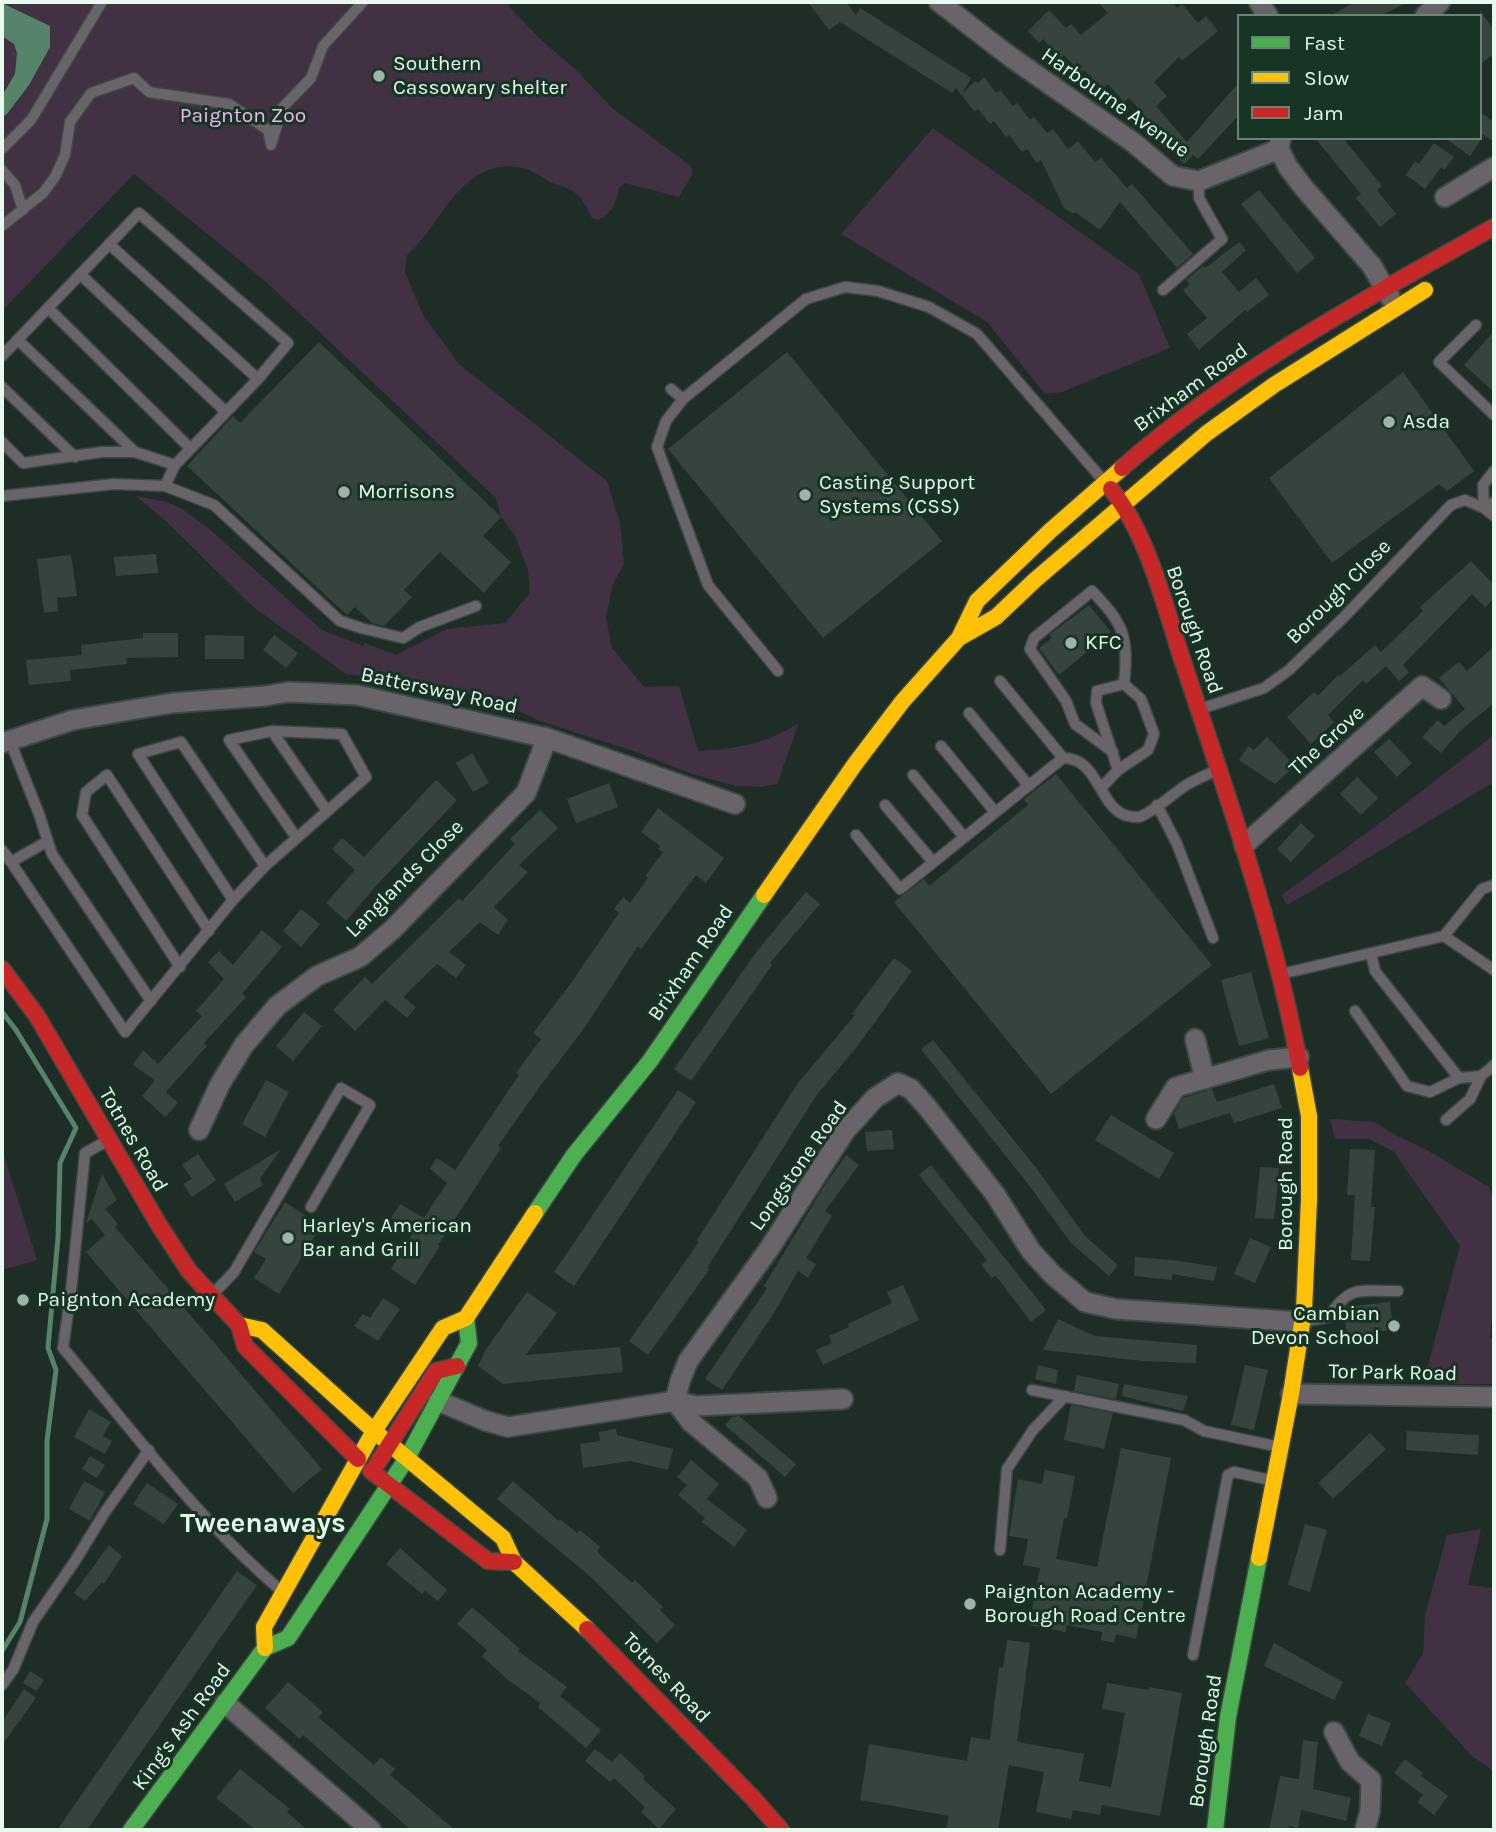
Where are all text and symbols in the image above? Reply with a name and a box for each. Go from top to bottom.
legend [1237,14,1482,140]
text: Fast [1304,31,1345,55]
street label: Harbourne Avenue [1036,42,1194,164]
place label: Southern Cassowary shelter [393,51,567,101]
text: Slow [1304,66,1349,90]
marker: Southern Cassowary shelter [371,68,387,84]
text: Jam [1304,101,1344,125]
park label: Paignton Zoo [180,103,306,129]
street label: Brixham Road [1129,338,1253,438]
place label: Asda [1403,409,1450,435]
marker: Asda [1381,414,1397,430]
place label: Casting Support Systems (CSS) [819,470,975,520]
place label: Morrisons [358,479,455,505]
marker: Morrisons [336,484,352,500]
marker: Casting Support Systems (CSS) [797,487,813,503]
street label: Borough Close [1281,534,1397,650]
street label: Borough Road [1160,562,1228,698]
place label: KFC [1085,630,1122,656]
marker: KFC [1063,635,1079,651]
street label: Battersway Road [358,662,520,720]
street label: The Grove [1284,701,1370,781]
street label: Langlands Close [341,815,469,943]
street label: Brixham Road [643,900,739,1026]
street label: Totnes Road [93,1083,173,1197]
street label: Longstone Road [745,1096,853,1236]
street label: Borough Road [1273,1117,1299,1251]
place label: Harley's American Bar and Grill [302,1213,472,1263]
marker: Harley's American Bar and Grill [280,1230,296,1246]
place label: Paignton Academy [37,1287,215,1313]
marker: Paignton Academy [15,1292,31,1308]
place label: Cambian Devon School [1251,1301,1380,1351]
marker: Cambian Devon School [1386,1318,1402,1334]
street label: Tor Park Road [1328,1359,1458,1387]
district label: Tweenaways [180,1507,346,1541]
place label: Paignton Academy - Borough Road Centre [984,1579,1186,1629]
marker: Paignton Academy - Borough Road Centre [962,1596,978,1612]
street label: Totnes Road [617,1628,715,1728]
street label: King's Ash Road [127,1658,237,1796]
street label: Borough Road [1184,1673,1228,1809]

